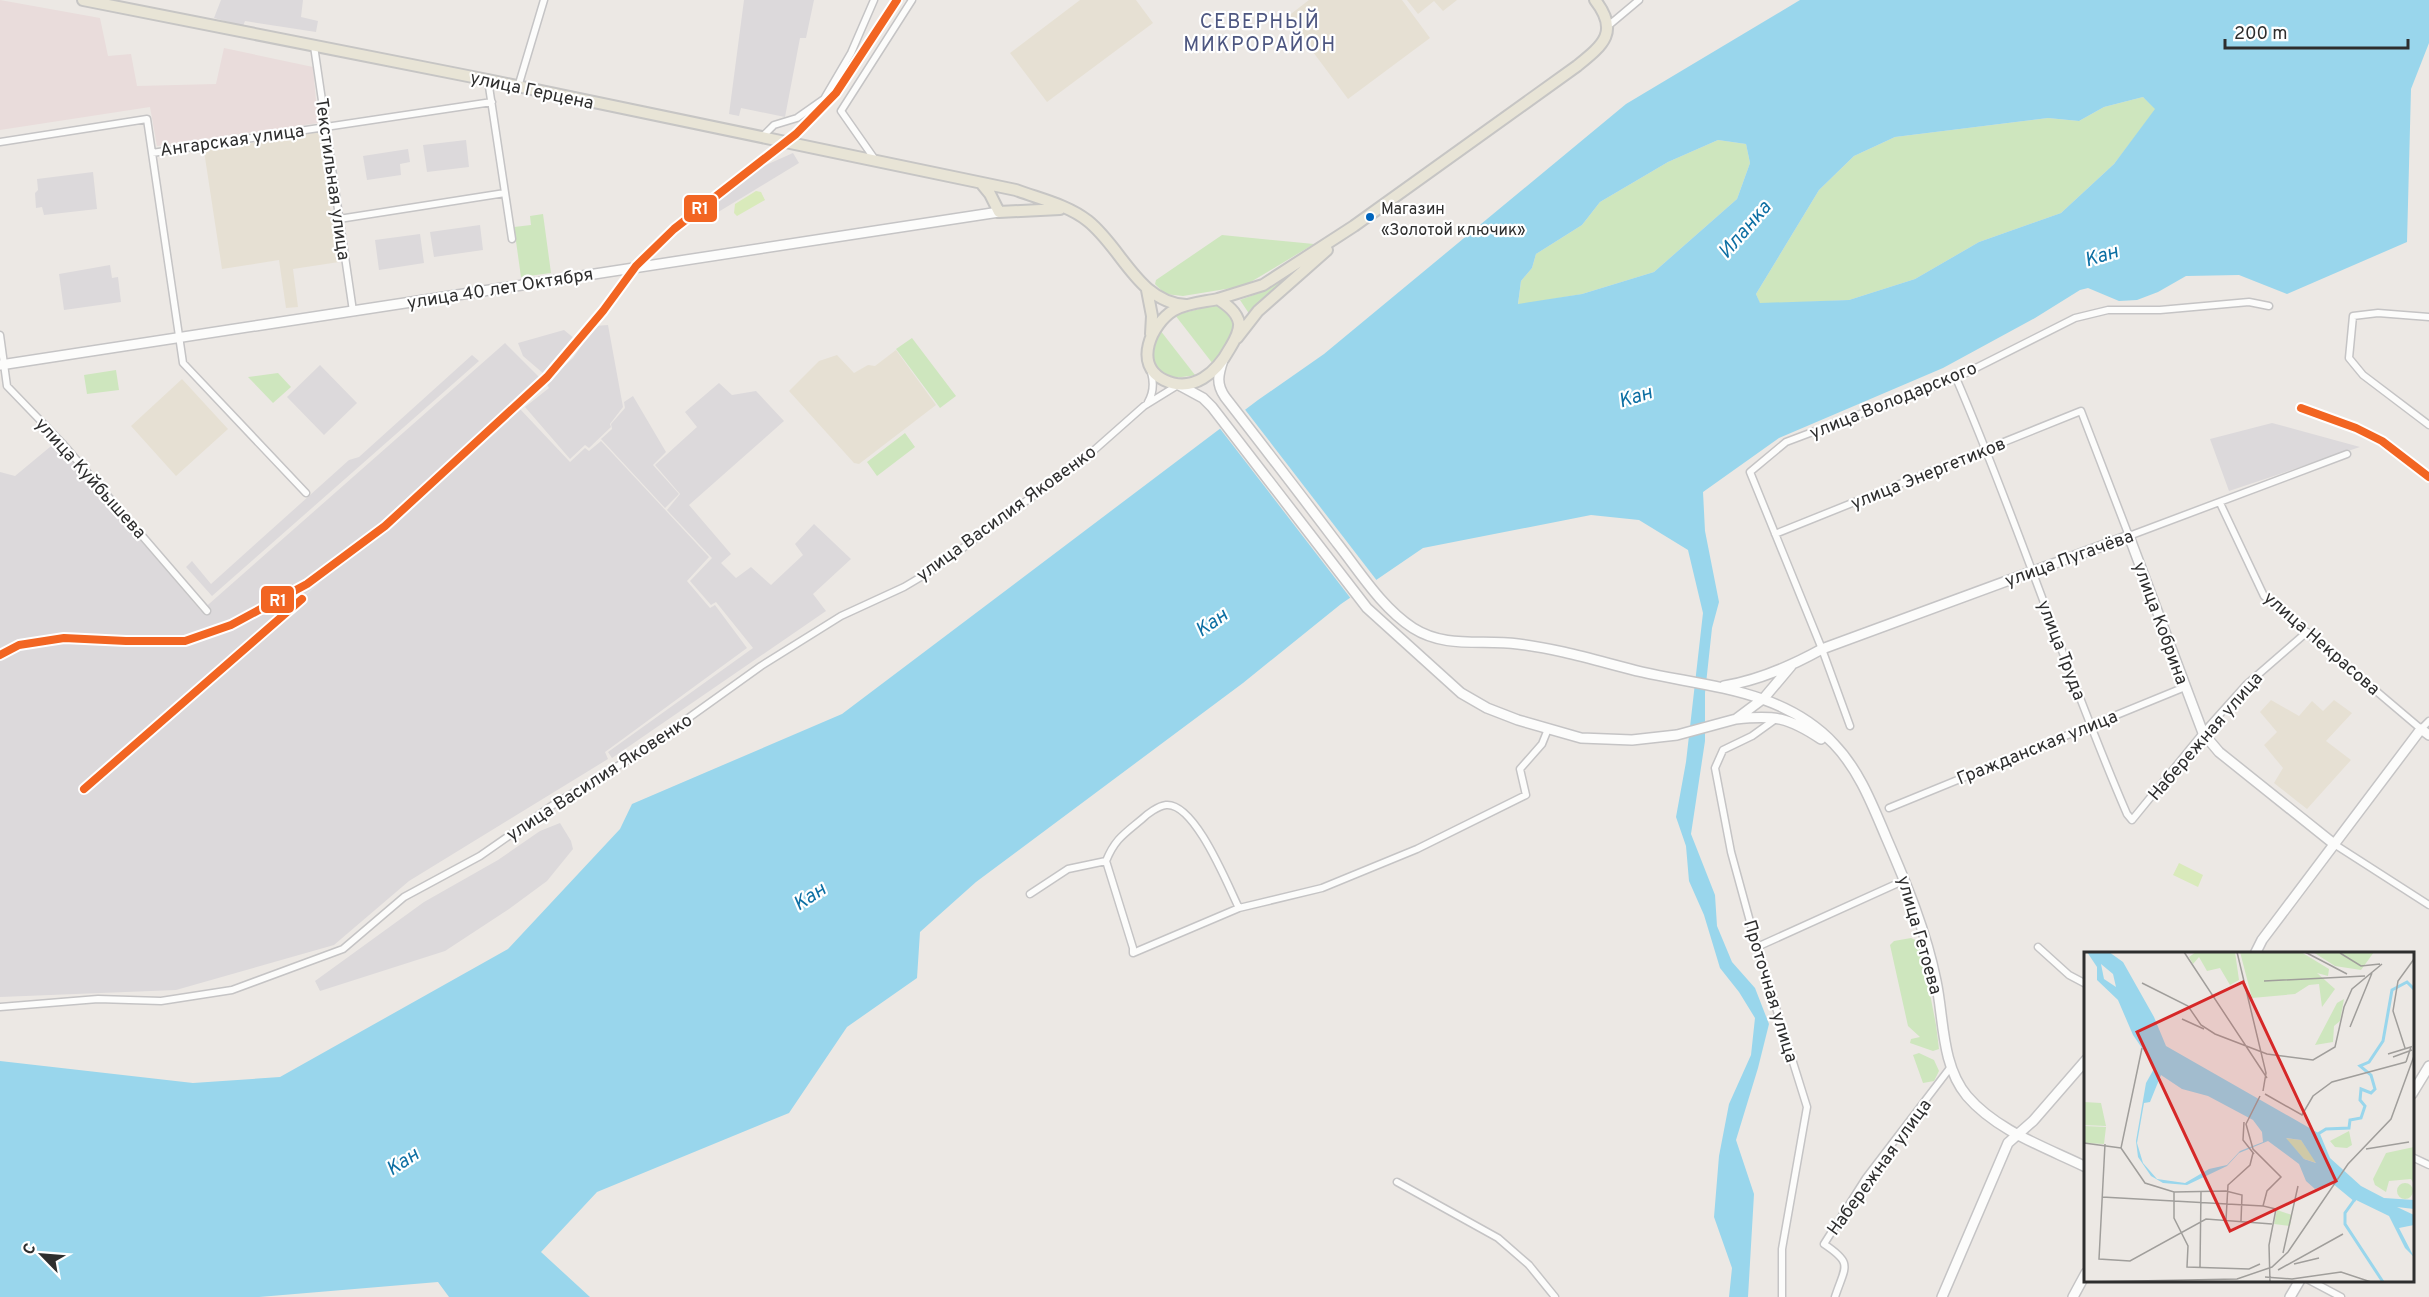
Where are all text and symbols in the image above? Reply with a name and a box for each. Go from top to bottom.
district label: СЕВЕРНЫЙ МИКРОРАЙОН [1183,8,1337,59]
scale bar [2225,12,2408,50]
text: 200 m [2234,23,2287,46]
street label: улица Герцена [468,67,596,116]
street label: Текстильная улица [309,96,354,262]
street label: Ангарская улица [159,120,306,163]
line badge: R1 [683,194,718,223]
water label: Иланка [1713,195,1778,265]
text: R1 [691,200,709,220]
place label: Магазин «Золотой ключик» [1381,200,1525,241]
marker: Магазин «Золотой ключик» [1364,211,1376,223]
water label: Кан [2081,239,2122,274]
street label: улица 40 лет Октября [405,263,595,316]
street label: улица Володарского [1807,357,1981,445]
water label: Кан [1615,380,1656,415]
street label: улица Куйбышева [29,413,151,545]
street label: улица Энергетиков [1848,433,2009,516]
street label: улица Василия Яковенко [912,441,1102,587]
street label: улица Пугачёва [2002,525,2137,593]
street label: улица Кобрина [2127,559,2192,688]
line badge: R1 [260,585,295,614]
street label: улица Некрасова [2258,587,2384,701]
text: R1 [269,592,287,612]
street label: улица Труда [2031,597,2090,704]
water label: Кан [1191,603,1234,644]
street label: Набережная улица [2144,668,2268,806]
street label: Гражданская улица [1954,706,2121,791]
street label: улица Василия Яковенко [502,709,697,847]
street label: улица Гетоева [1891,873,1946,997]
water label: Кан [789,877,832,918]
street label: Проточная улица [1737,917,1802,1066]
inset map [2084,952,2414,1282]
street label: Набережная улица [1823,1095,1938,1241]
water label: Кан [382,1142,425,1183]
north arrow [12,1225,72,1285]
text: С [19,1241,41,1258]

